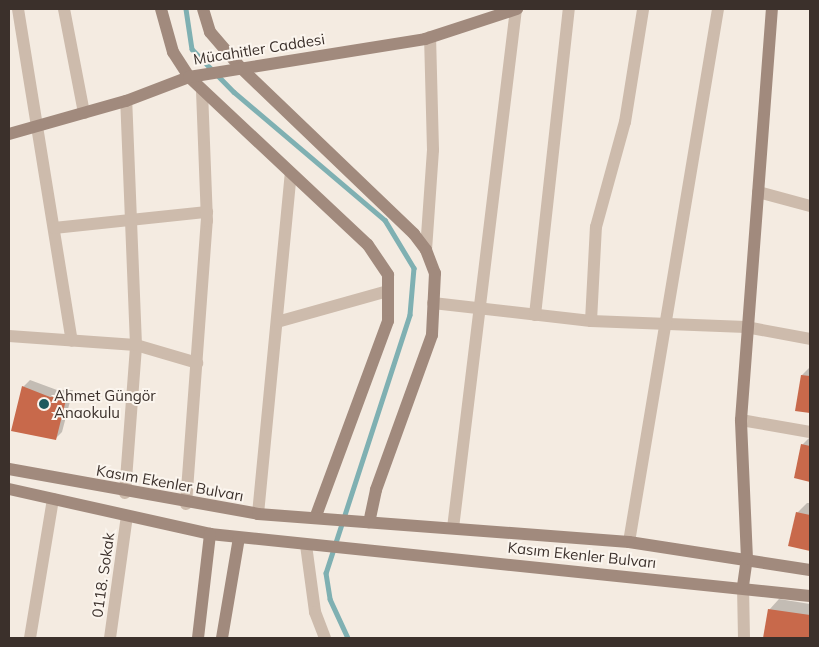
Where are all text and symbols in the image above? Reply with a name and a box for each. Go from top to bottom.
street label: Mücahitler Caddesi [192,30,326,68]
place label: Ahmet Güngör Anaokulu [54,386,156,421]
marker: Ahmet Güngör Anaokulu [38,398,50,410]
street label: Kasım Ekenler Bulvarı [95,461,245,505]
street label: 0118. Sokak [88,531,118,619]
street label: Kasım Ekenler Bulvarı [507,538,657,572]

